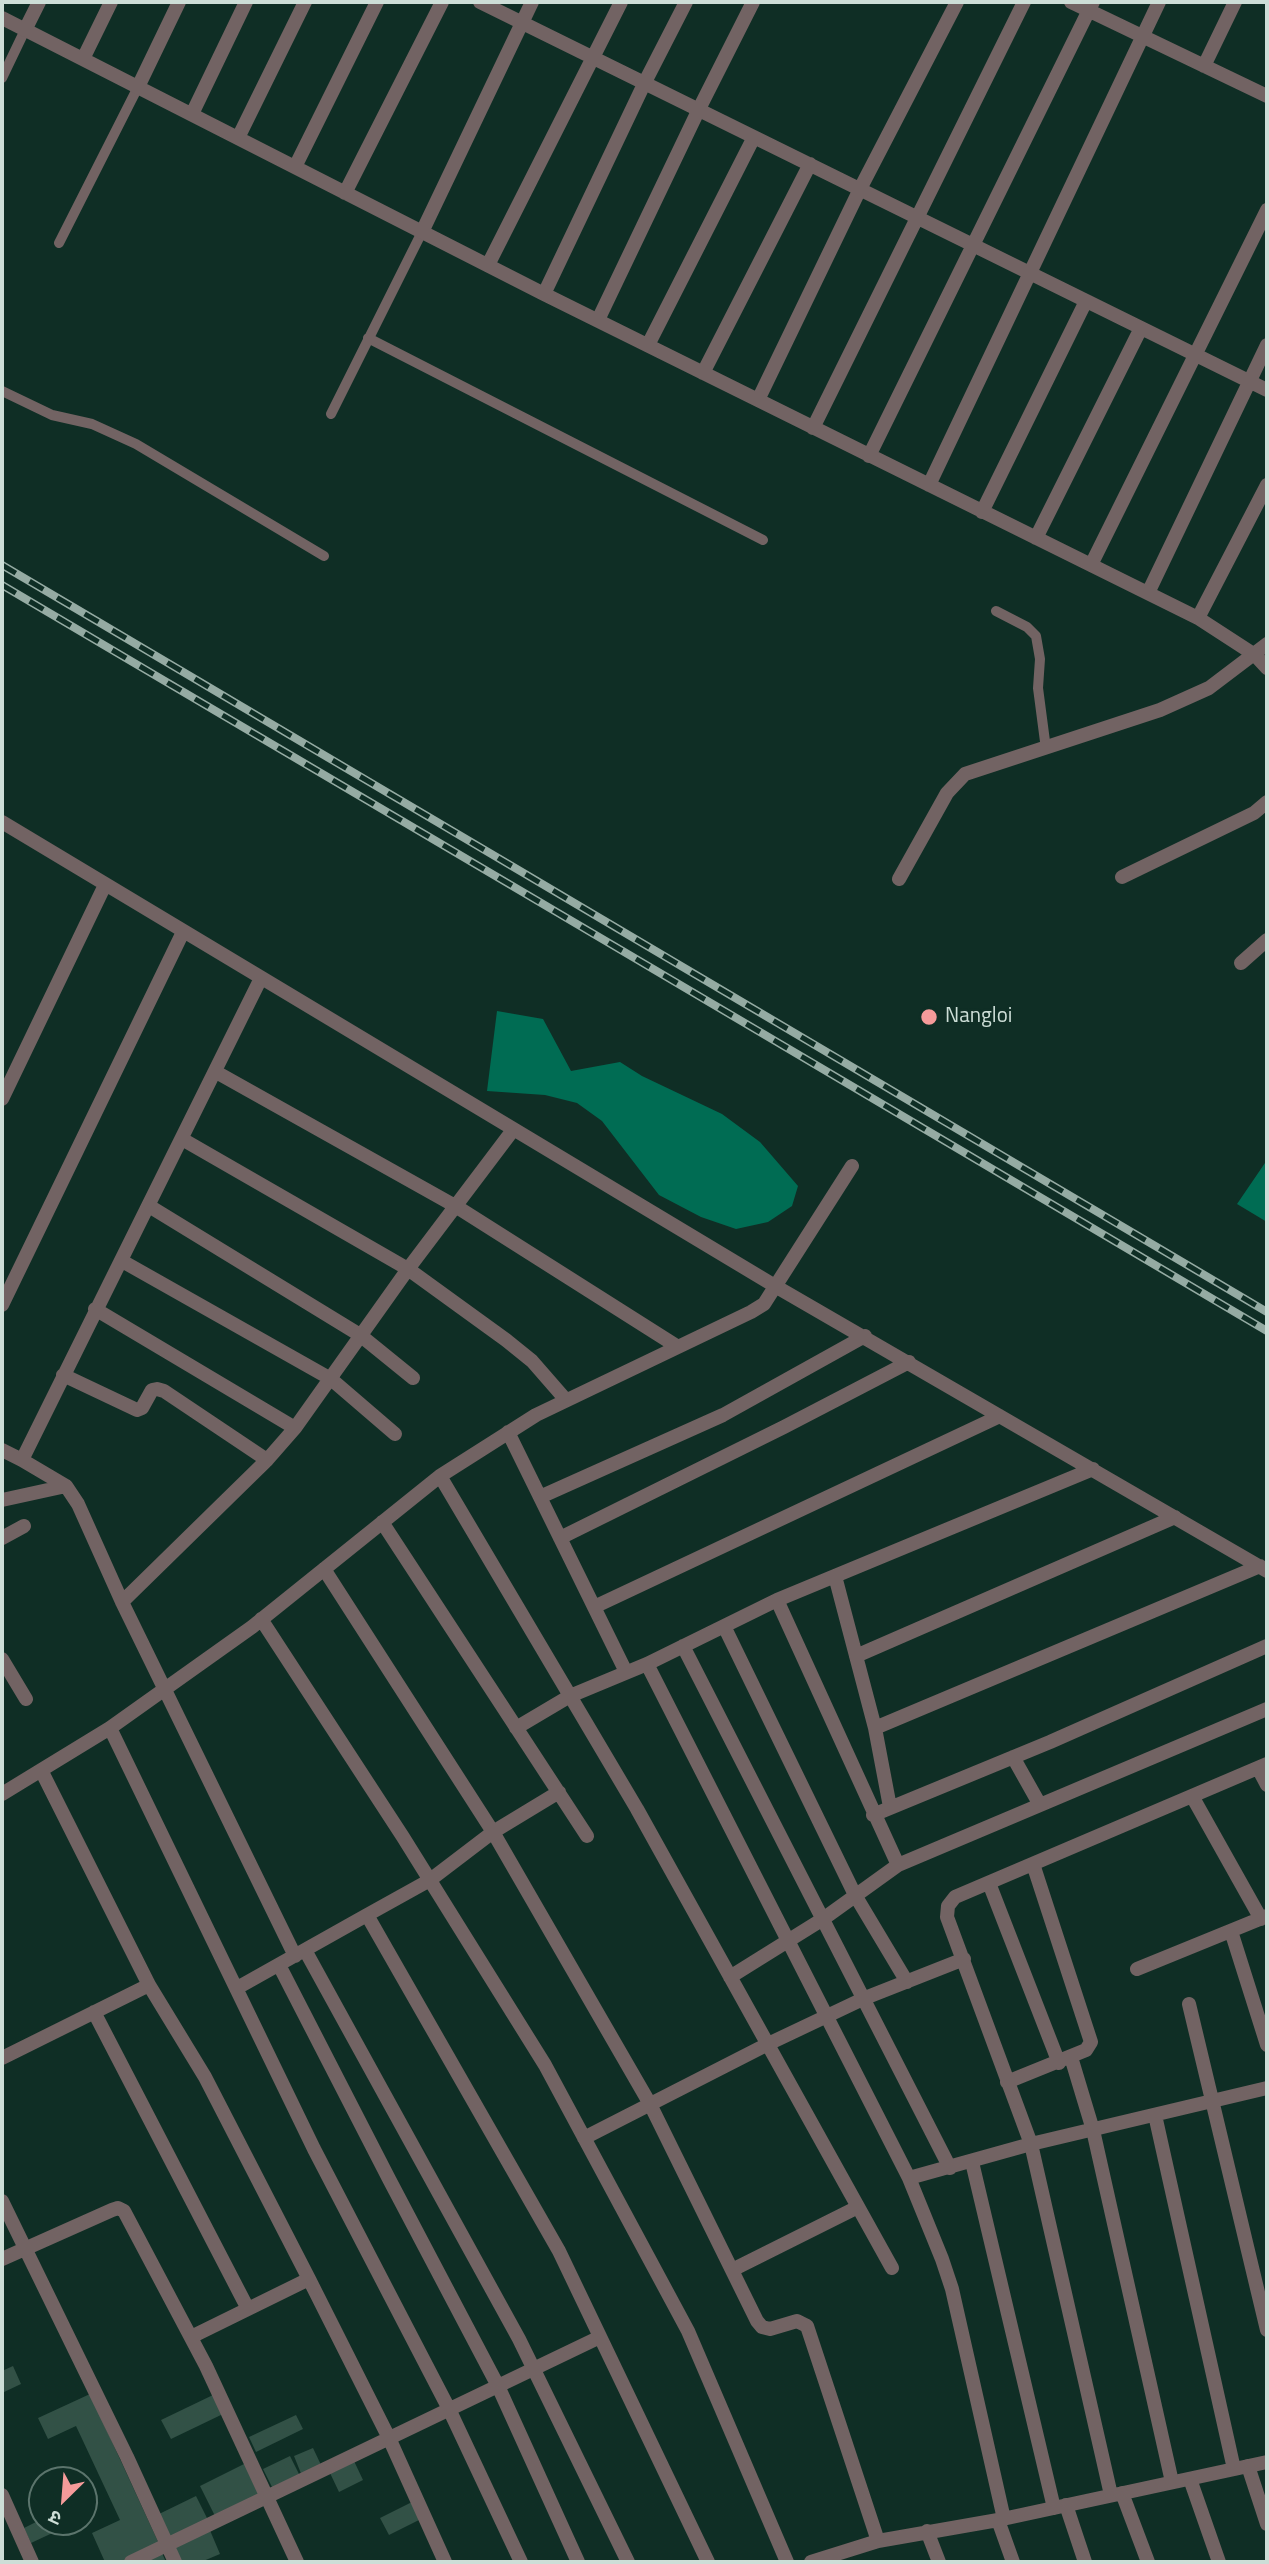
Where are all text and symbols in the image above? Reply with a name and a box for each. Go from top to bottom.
place label: Nangloi [945,1004,1012,1030]
marker: Nangloi [919,1007,939,1027]
north arrow [28,2466,98,2536]
text: उ [44,2503,66,2534]

